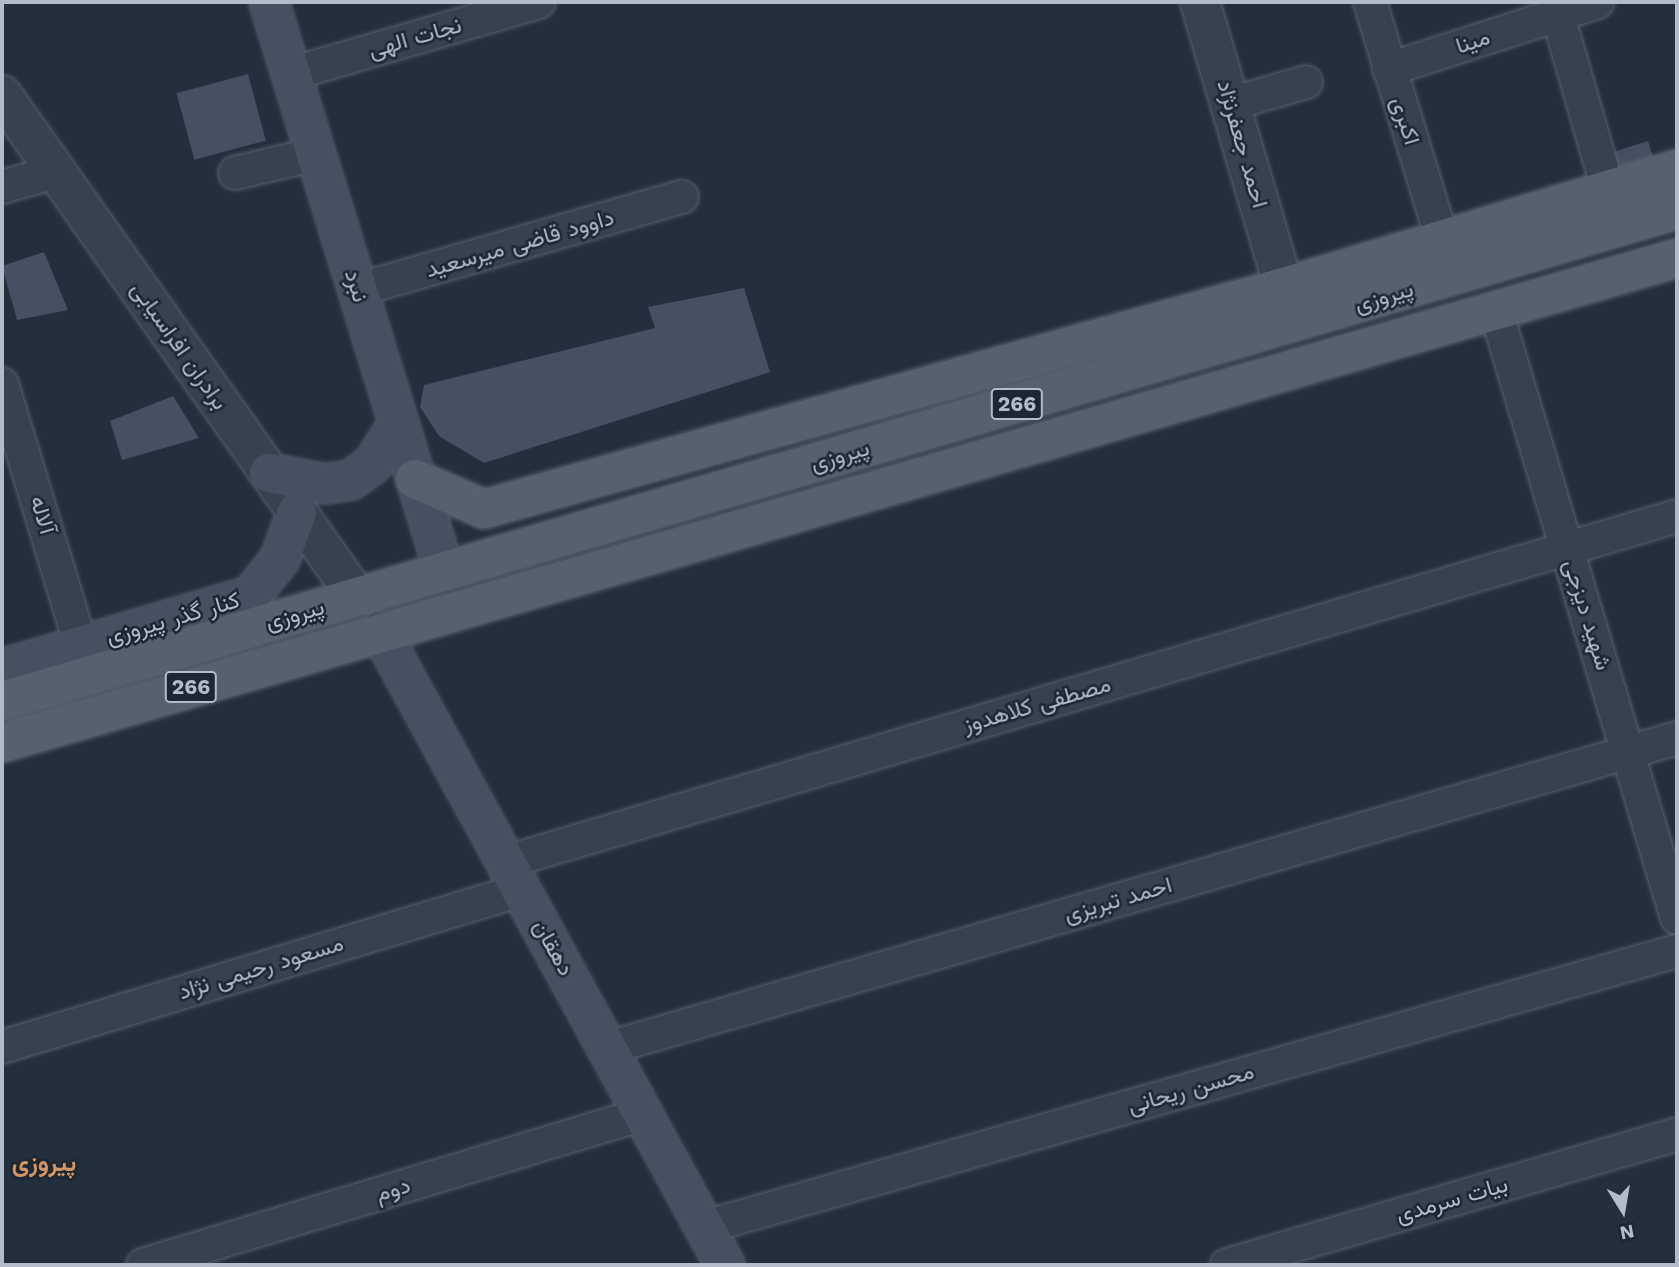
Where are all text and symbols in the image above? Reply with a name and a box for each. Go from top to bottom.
street label: نجات الهی [365,12,465,64]
street label: مینا [1452,24,1494,60]
street label: احمد جعفرنژاد [1211,77,1273,211]
street label: اکبری [1385,94,1425,148]
street label: داوود قاضی میرسعید [423,204,617,284]
street label: نبرد [338,266,374,306]
street label: پیروزی [1351,275,1417,319]
street label: برادران افراسیابی [125,277,233,415]
road number: 266 [991,386,1043,422]
street label: پیروزی [807,434,873,478]
street label: آلاله [23,493,61,537]
street label: شهید دیزجی [1557,556,1617,674]
street label: کنار گذر پیروزی [103,587,243,651]
street label: پیروزی [262,593,328,637]
road number: 266 [165,670,217,704]
street label: مصطفی کلاهدوز [960,671,1114,739]
street label: احمد تبریزی [1061,871,1175,929]
street label: دهقان [526,915,580,981]
street label: مسعود رحیمی نژاد [175,930,347,1006]
street label: محسن ریحانی [1125,1058,1257,1120]
district label: پیروزی [12,1150,76,1178]
street label: بیات سرمدی [1393,1171,1511,1229]
street label: دوم [372,1172,414,1208]
north arrow [1588,1176,1658,1246]
text: N [1618,1219,1636,1245]

